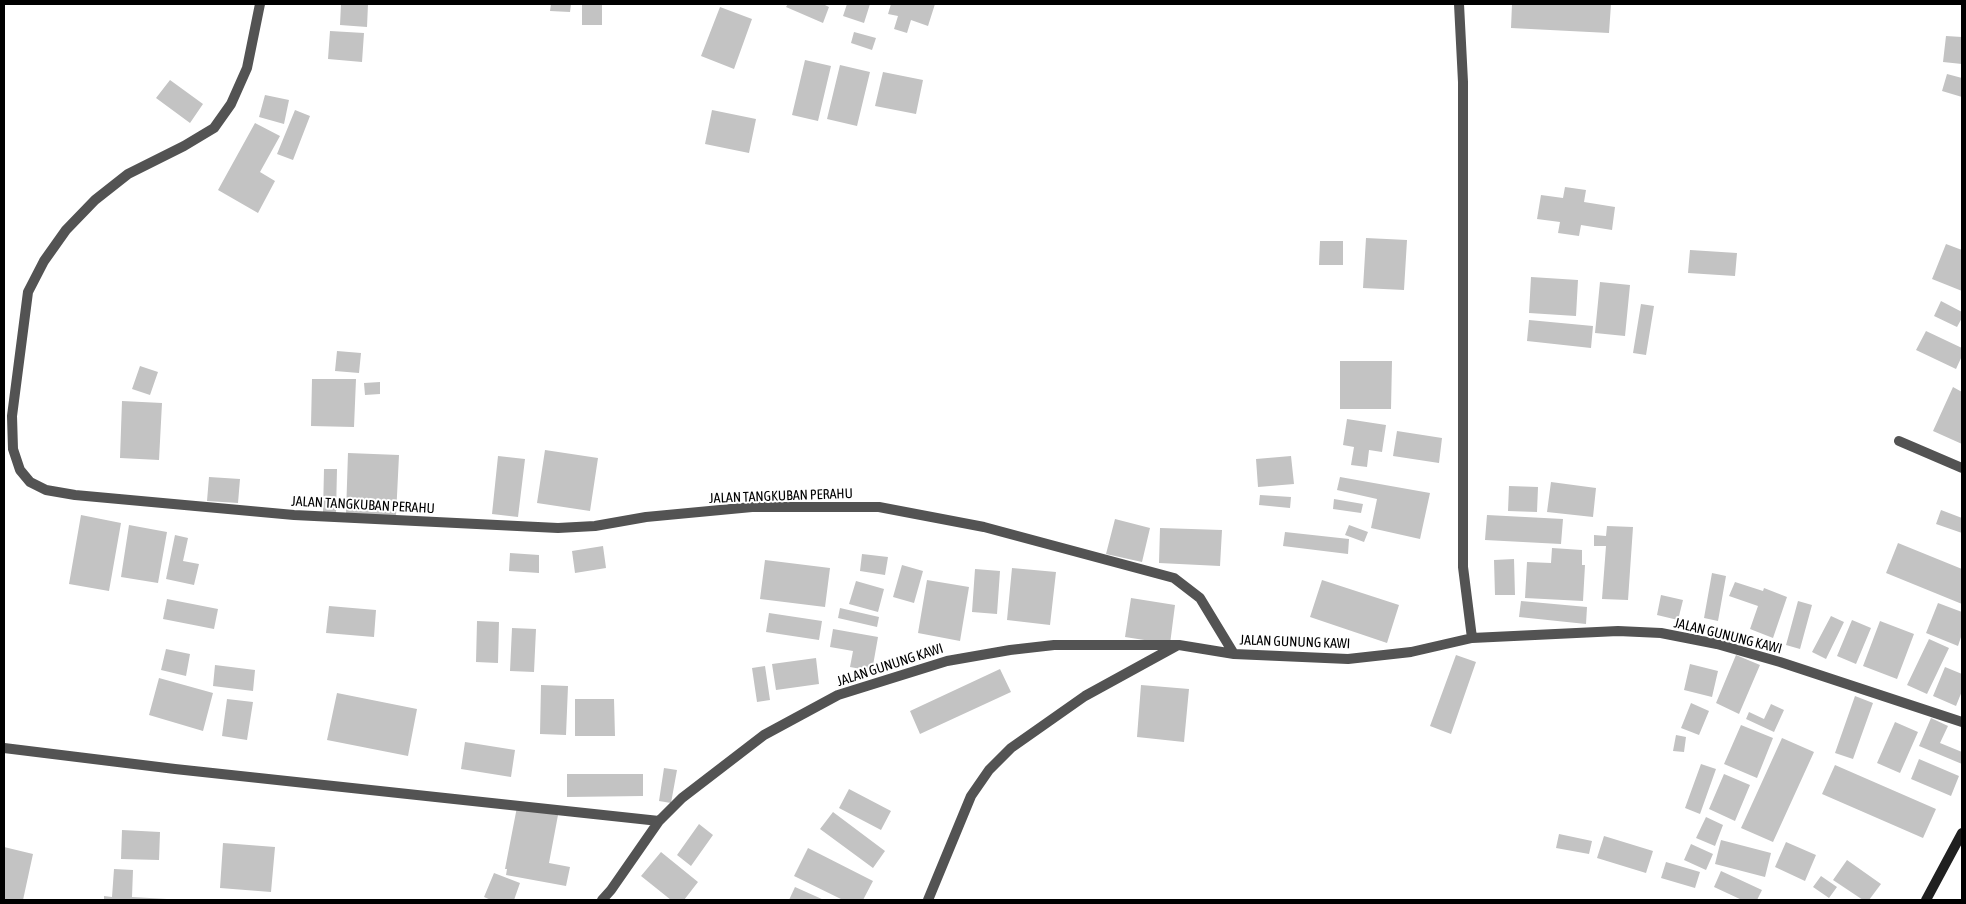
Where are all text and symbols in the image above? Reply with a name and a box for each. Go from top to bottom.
street label: JALAN TANGKUBAN PERAHU [709,485,853,507]
street label: JALAN TANGKUBAN PERAHU [291,493,435,517]
street label: JALAN GUNUNG KAWI [1672,614,1784,658]
street label: JALAN GUNUNG KAWI [1239,632,1351,652]
street label: JALAN GUNUNG KAWI [835,640,945,690]

